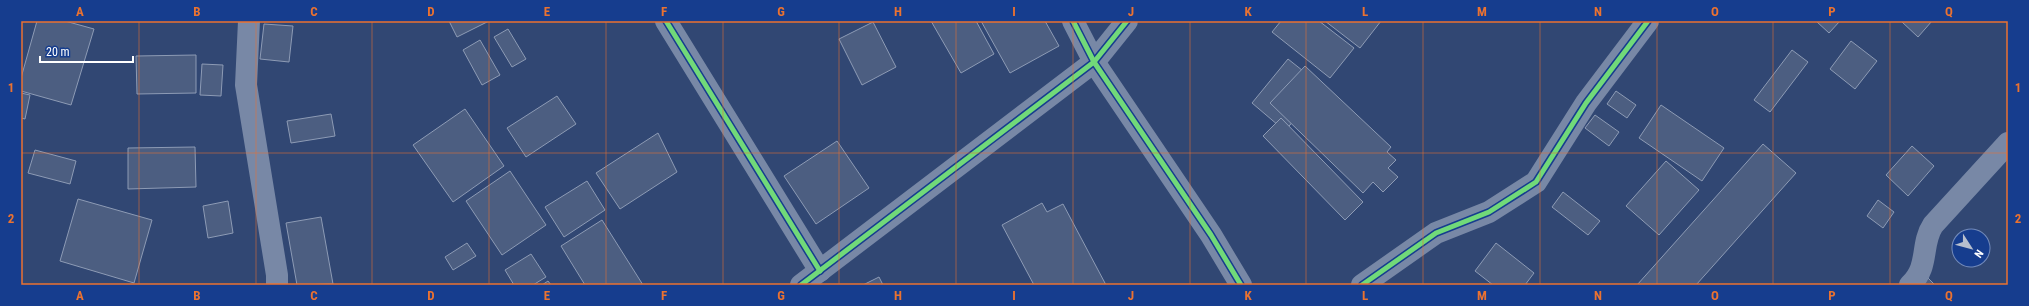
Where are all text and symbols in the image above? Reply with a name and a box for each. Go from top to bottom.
text: A [76,4,84,19]
text: B [193,4,201,19]
text: C [310,4,318,19]
text: D [427,4,435,19]
text: E [544,4,551,19]
text: F [661,4,667,19]
text: G [777,4,785,19]
text: H [894,4,902,19]
text: I [1012,4,1016,19]
text: J [1128,4,1134,19]
text: K [1244,4,1252,19]
text: L [1362,4,1368,19]
text: M [1477,4,1487,19]
text: N [1594,4,1602,19]
text: O [1711,4,1719,19]
text: P [1828,4,1836,19]
text: Q [1945,4,1953,19]
scale bar [40,38,133,64]
text: 20 m [46,45,70,59]
text: 1 [8,80,14,95]
text: 1 [2015,80,2021,95]
text: 2 [8,211,15,226]
text: 2 [2015,211,2022,226]
north arrow [1951,228,1991,268]
text: N [1971,247,1986,260]
text: A [76,288,84,303]
text: B [193,288,201,303]
text: C [310,288,318,303]
text: D [427,288,435,303]
text: E [544,288,551,303]
text: F [661,288,667,303]
text: G [777,288,785,303]
text: H [894,288,902,303]
text: I [1012,288,1016,303]
text: J [1128,288,1134,303]
text: K [1244,288,1252,303]
text: L [1362,288,1368,303]
text: M [1477,288,1487,303]
text: N [1594,288,1602,303]
text: O [1711,288,1719,303]
text: P [1828,288,1836,303]
text: Q [1945,288,1953,303]

